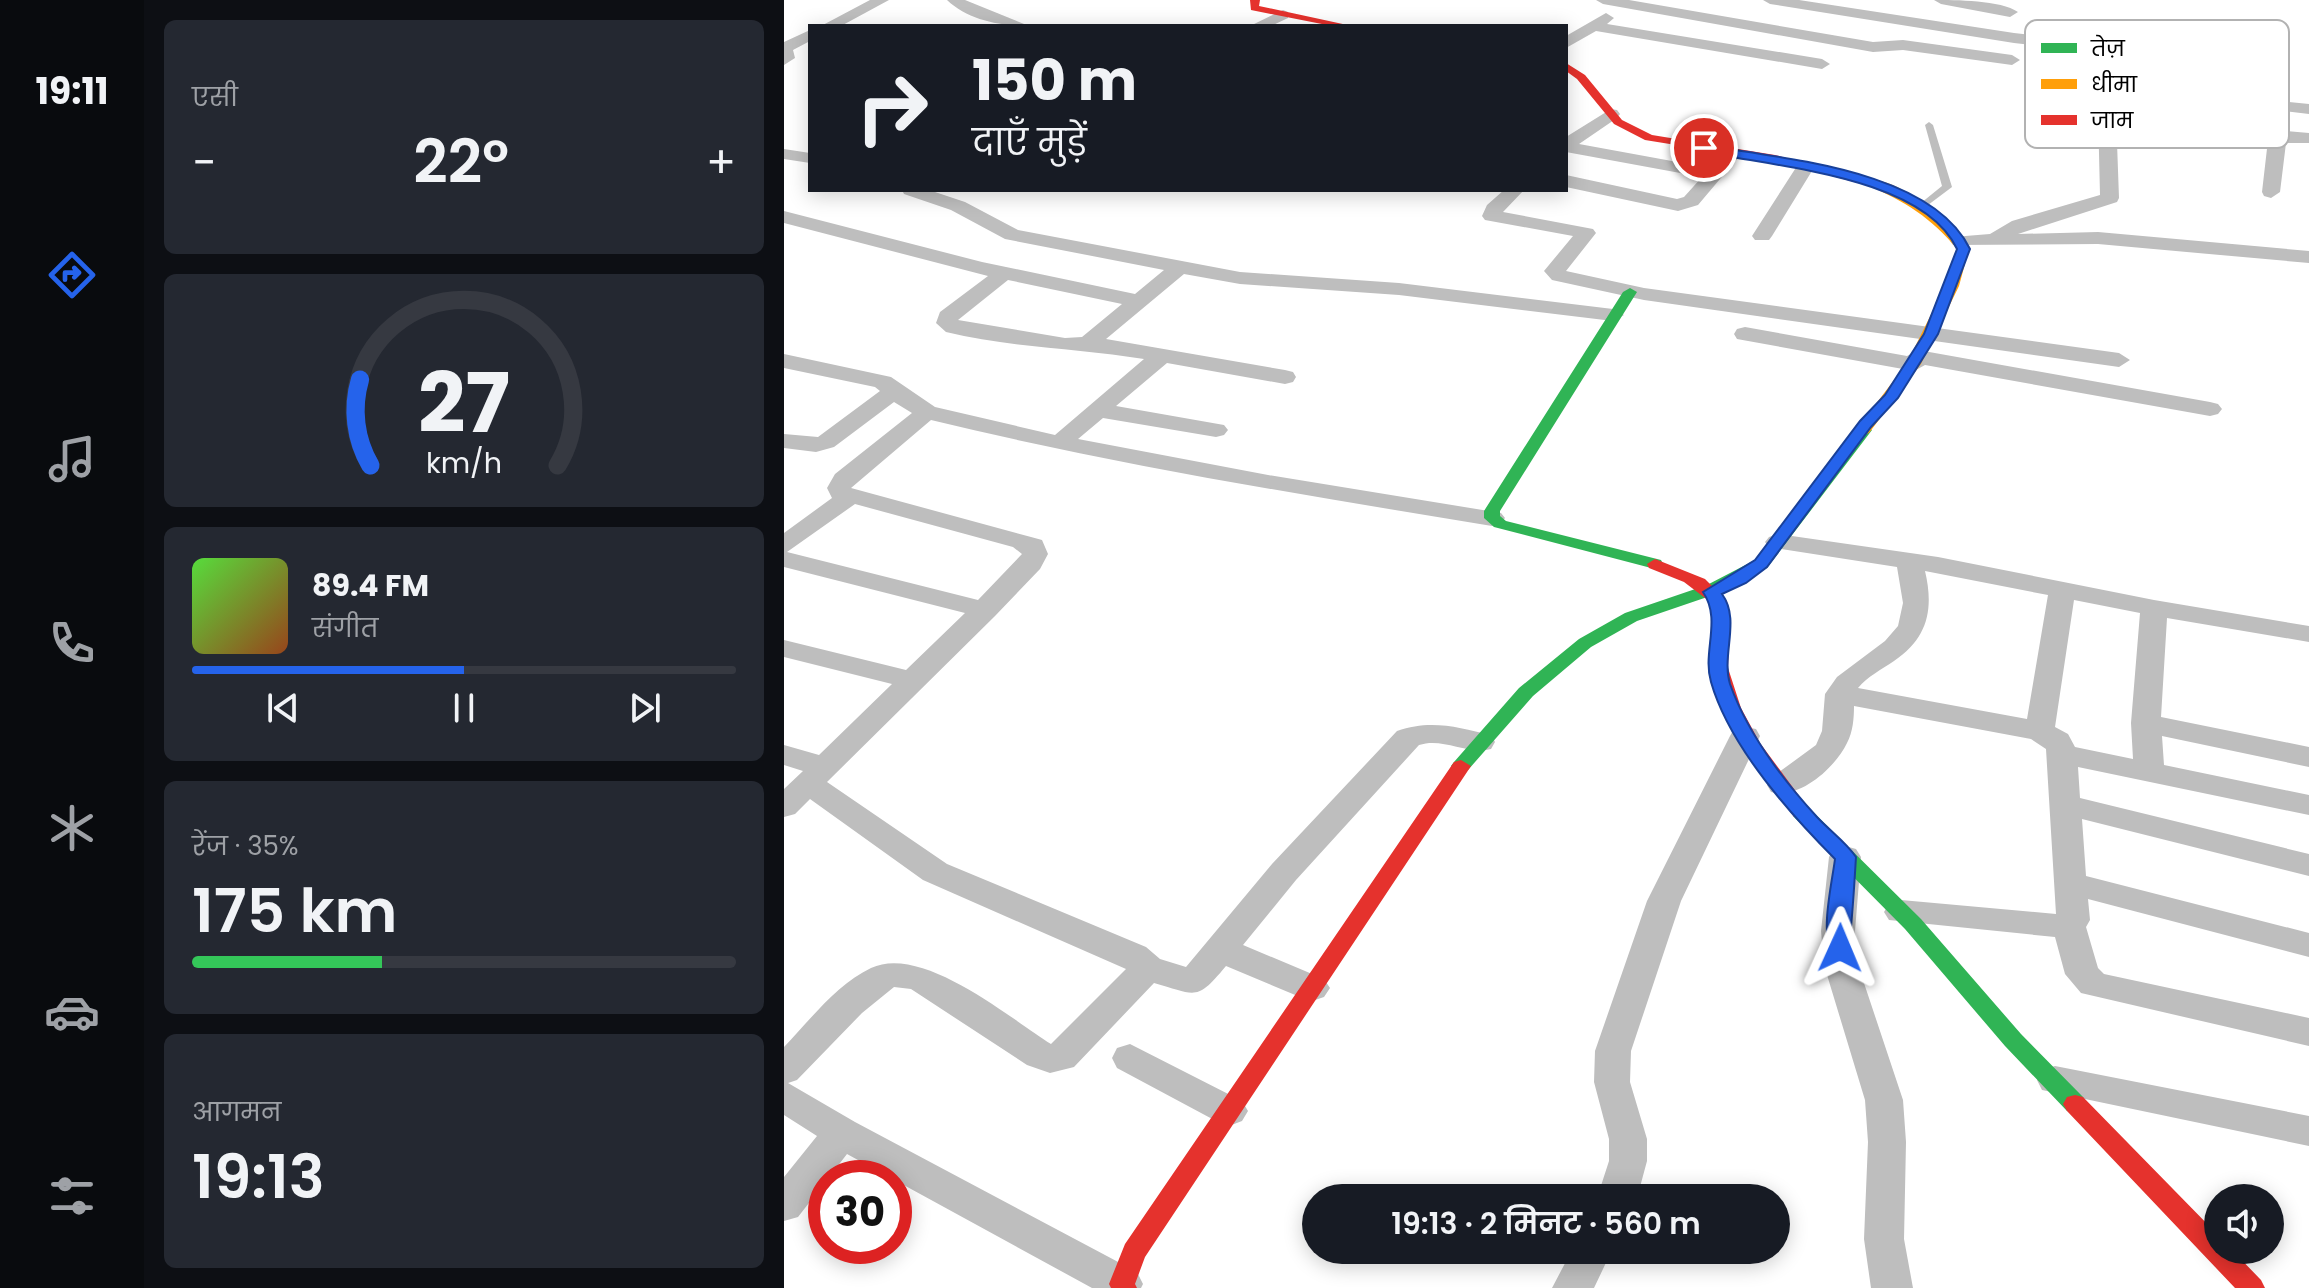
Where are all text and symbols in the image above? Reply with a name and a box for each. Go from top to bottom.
legend [2025,20,2289,148]
text: तेज़ [2090,33,2126,64]
text: 150 m [972,41,1137,120]
icon: right [840,56,944,160]
text: 19:11 [36,66,108,117]
text: धीमा [2091,69,2138,100]
text: एसी [192,79,238,115]
text: जाम [2090,105,2134,136]
pin [1670,114,1738,182]
text: दाएँ मुड़ें [972,117,1087,168]
text: 22° [413,120,509,204]
icon: arrive [1682,126,1726,170]
text: − [192,132,216,193]
text: + [706,132,736,193]
icon: directions [44,247,100,303]
text: 27 [418,345,510,461]
icon: music [44,431,100,487]
text: km/h [426,444,502,484]
text: 89.4 FM [312,564,429,607]
text: संगीत [312,610,378,646]
icon: phone [44,615,100,671]
icon: previous [261,686,305,730]
icon: pause [442,686,486,730]
icon: next [623,686,667,730]
icon: climate [44,800,100,856]
text: रेंज · 35% [192,828,299,864]
text: 175 km [192,869,397,953]
position arrow [1798,906,1882,990]
icon: car [44,984,100,1040]
text: आगमन [192,1094,281,1130]
text: 19:13 [192,1135,325,1219]
speed limit sign: 30 [808,1160,912,1264]
icon: filters [44,1168,100,1224]
map controls [2204,1184,2284,1264]
button: sound [2204,1184,2284,1264]
text: 19:13 · 2 मिनट · 560 m [1391,1202,1701,1245]

